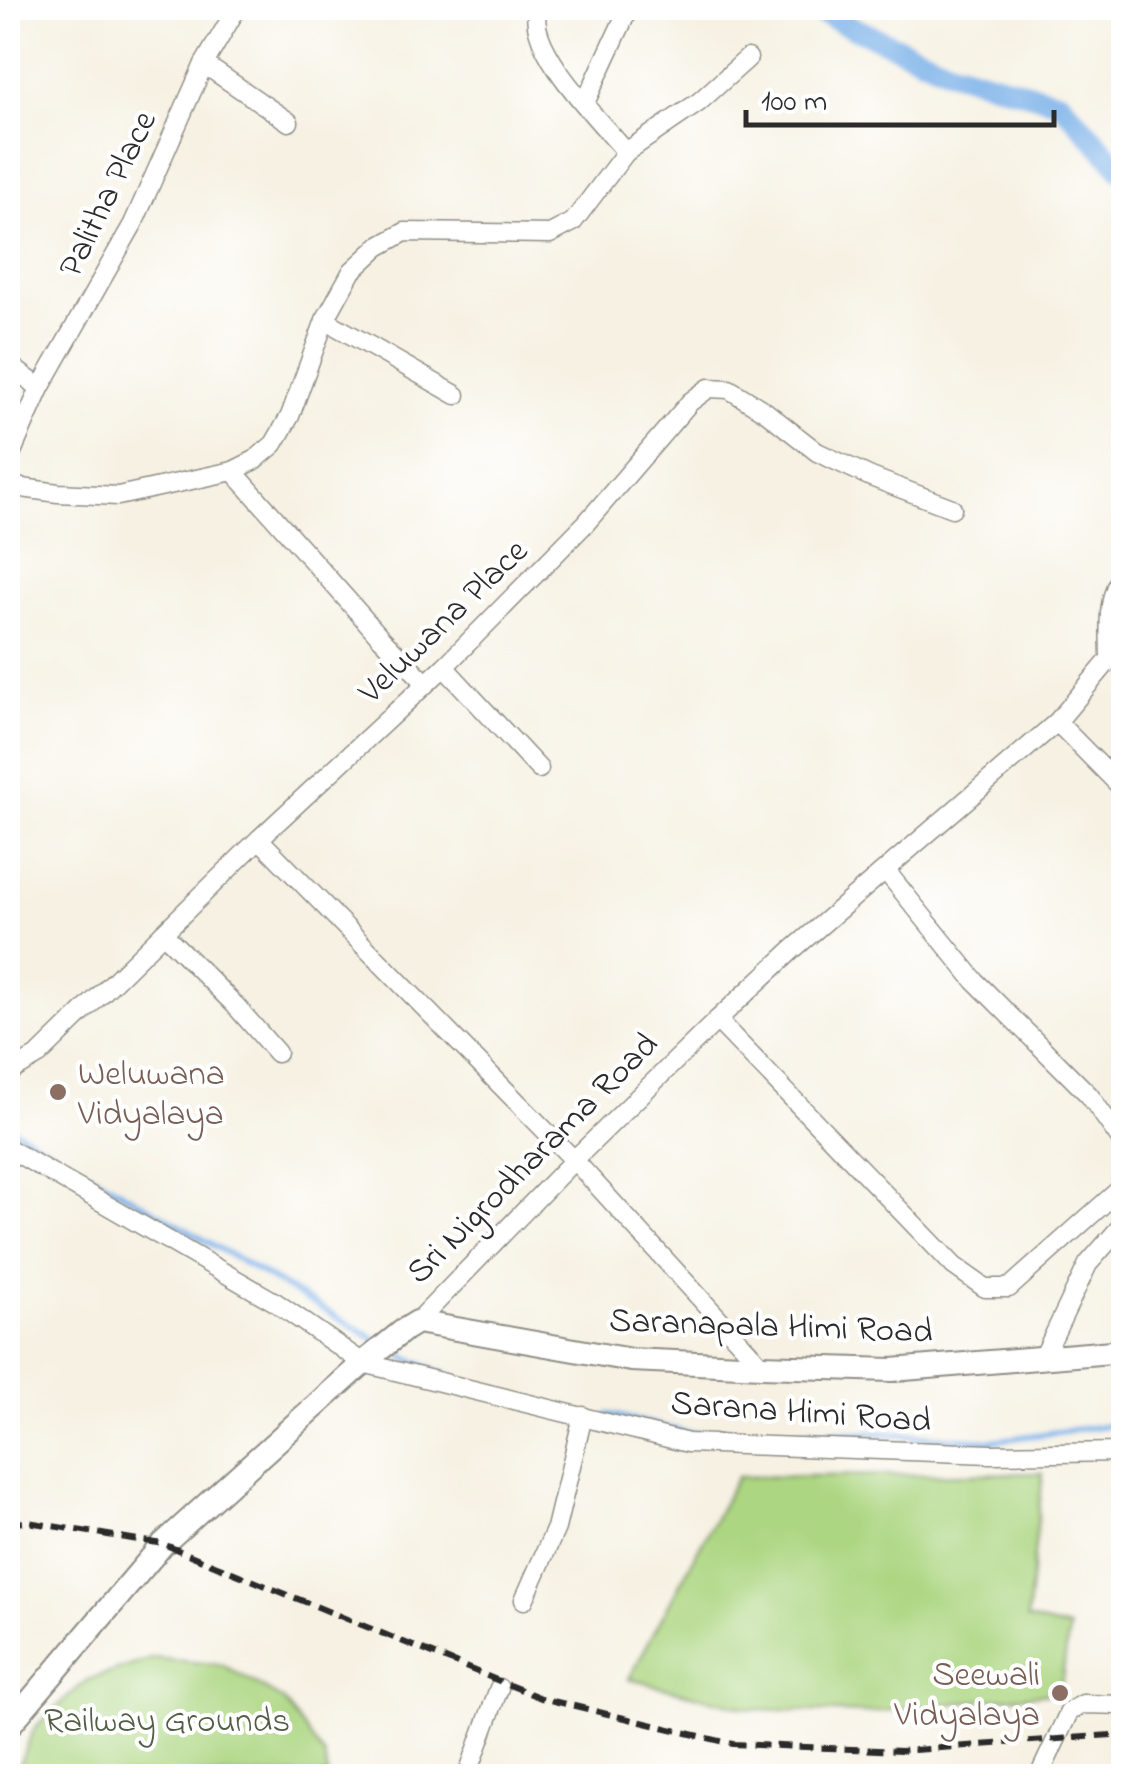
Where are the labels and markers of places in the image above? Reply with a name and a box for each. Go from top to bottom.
place label: Weluwana Vidyalaya [77,1050,225,1141]
marker: Weluwana Vidyalaya [47,1081,69,1103]
place label: Seewali Vidyalaya [893,1651,1040,1742]
marker: Seewali Vidyalaya [1049,1682,1071,1704]

